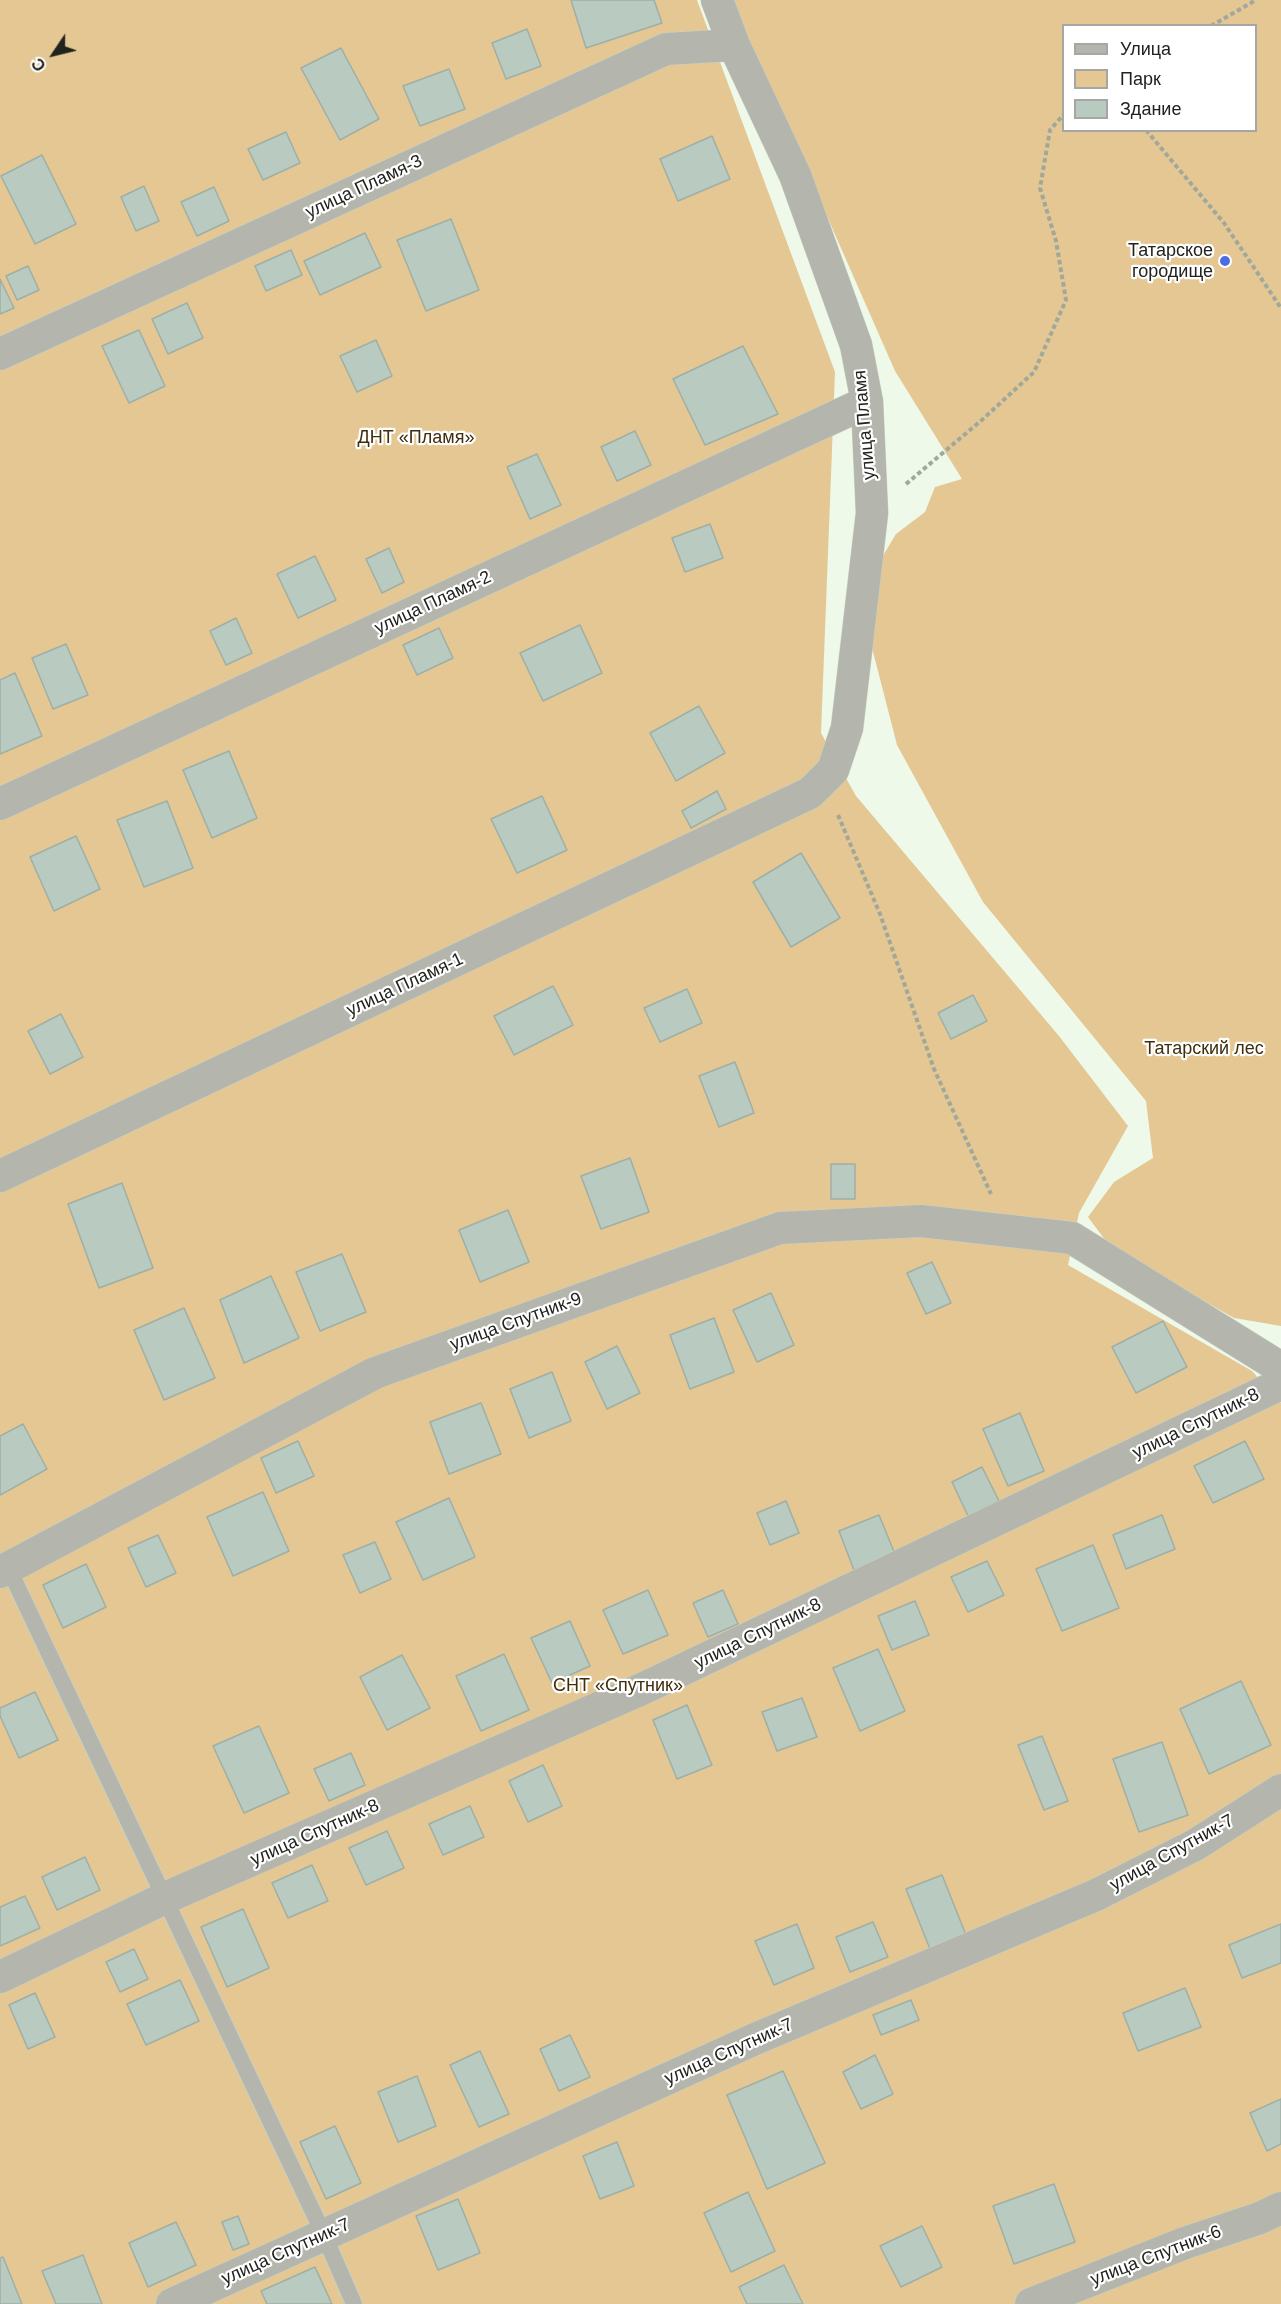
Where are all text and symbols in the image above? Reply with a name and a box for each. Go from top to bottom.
north arrow [24,24,84,84]
legend [1062,24,1257,132]
text: Улица [1120,39,1171,59]
text: С [29,55,49,74]
text: Парк [1120,69,1161,89]
text: Здание [1120,99,1181,119]
street label: улица Пламя-3 [302,151,426,223]
place label: Татарское городище [1128,240,1213,282]
marker: Татарское городище [1218,254,1232,268]
street label: улица Пламя [849,369,881,481]
park label: ДНТ «Пламя» [358,427,474,449]
street label: улица Пламя-2 [371,567,495,639]
street label: улица Пламя-1 [343,949,467,1021]
park label: Татарский лес [1144,1038,1264,1060]
street label: улица Спутник-9 [447,1288,585,1356]
street label: улица Спутник-8 [1129,1384,1263,1464]
street label: улица Спутник-8 [691,1594,825,1674]
park label: СНТ «Спутник» [553,1675,683,1697]
street label: улица Спутник-8 [247,1795,383,1871]
street label: улица Спутник-7 [1106,1810,1238,1896]
street label: улица Спутник-7 [661,2014,797,2090]
street label: улица Спутник-7 [218,2214,354,2290]
street label: улица Спутник-6 [1088,2221,1224,2291]

